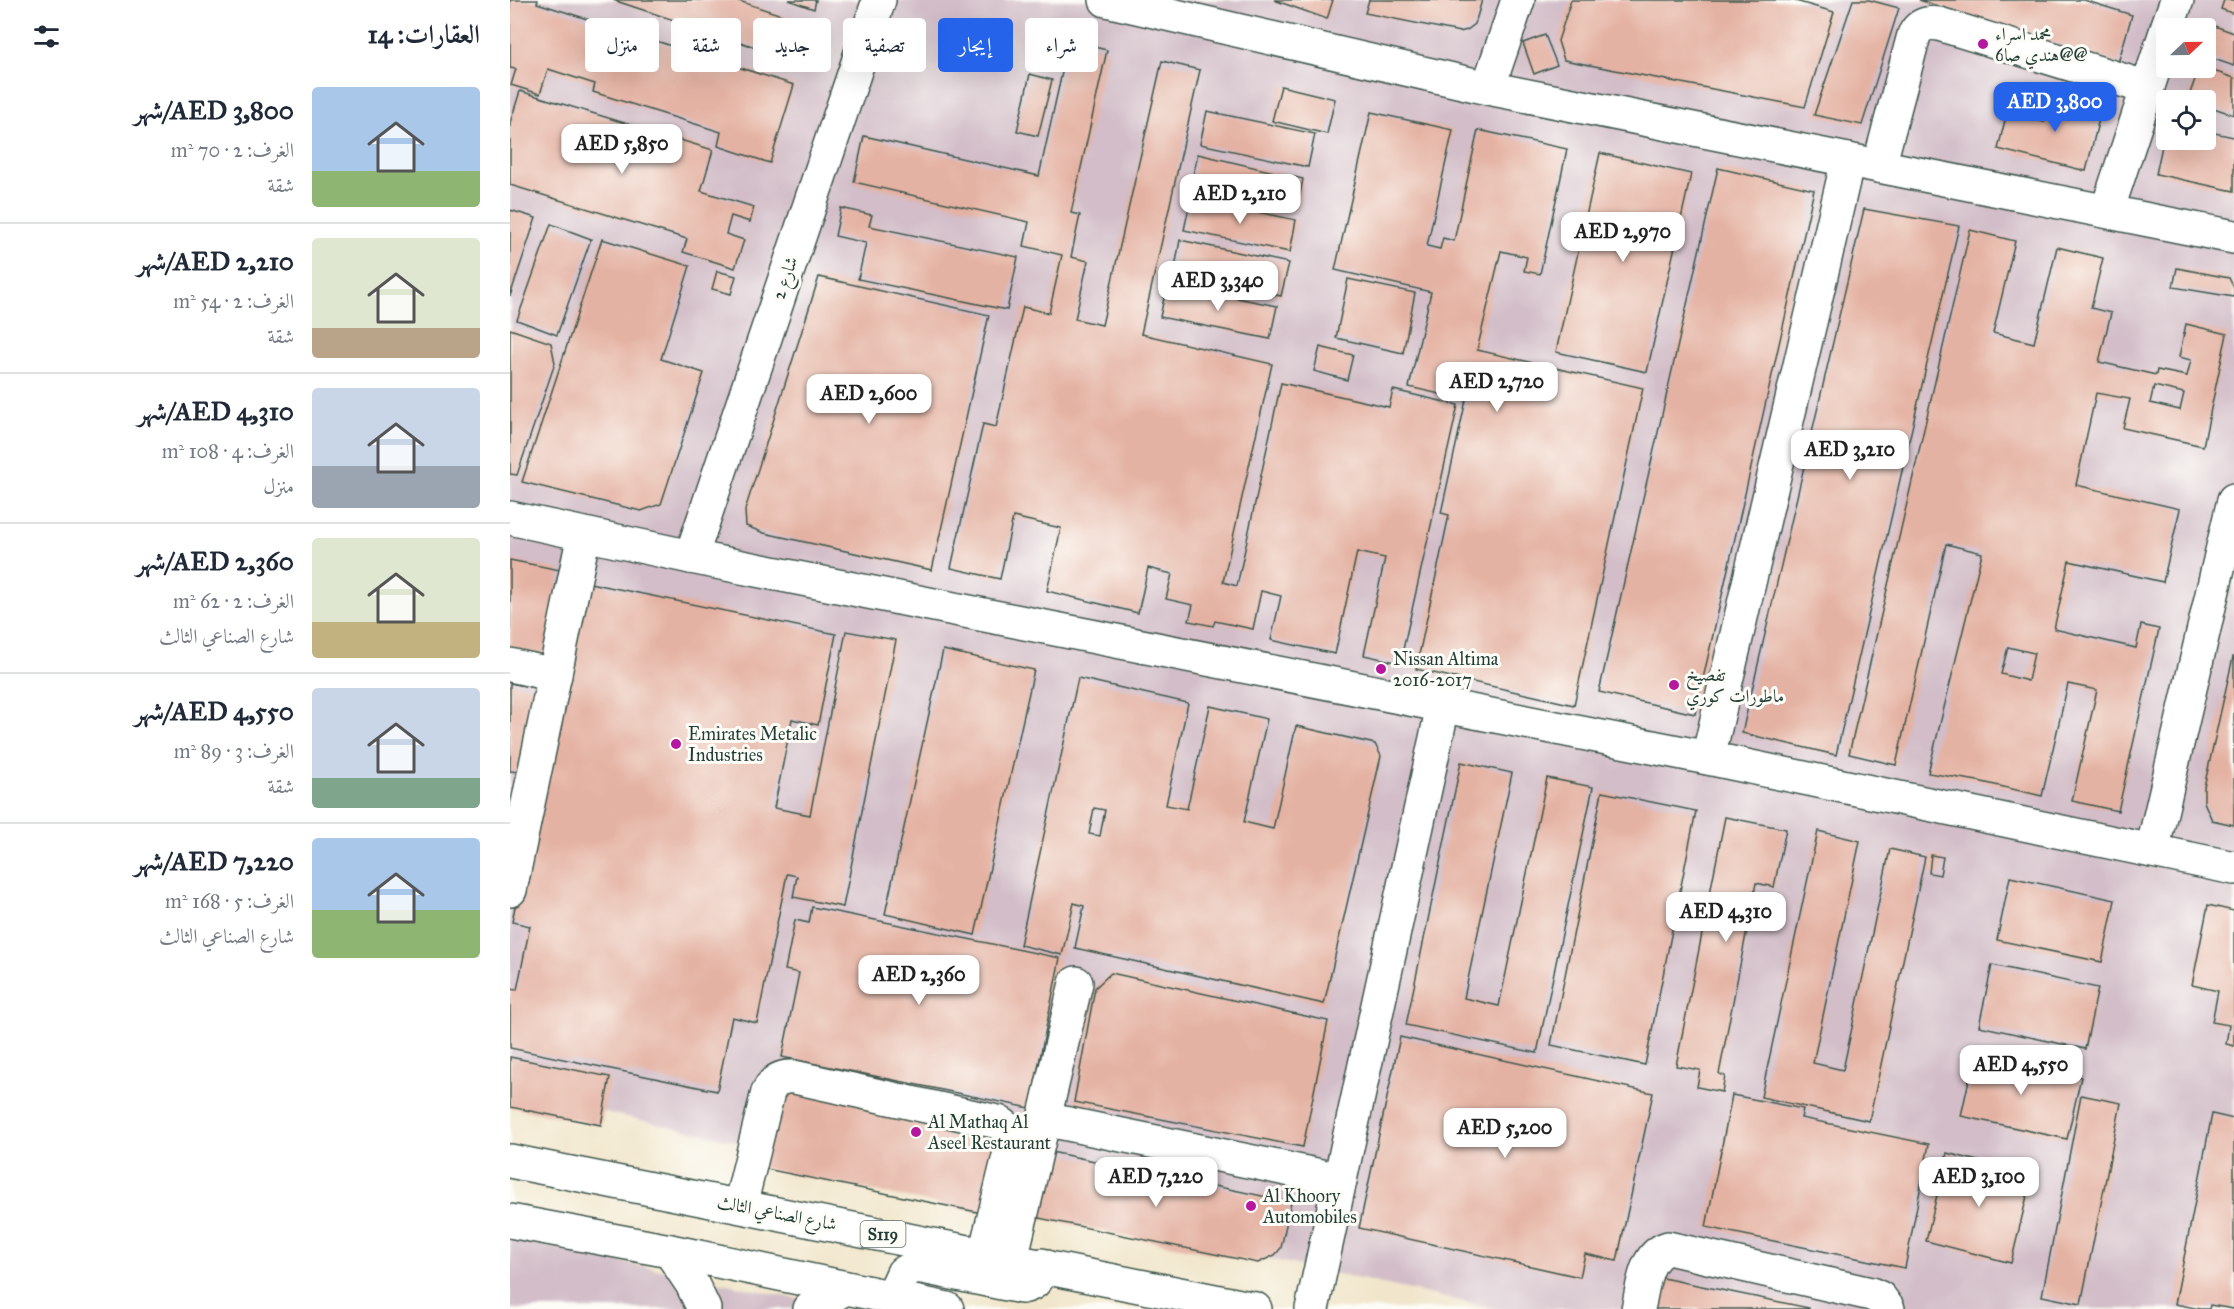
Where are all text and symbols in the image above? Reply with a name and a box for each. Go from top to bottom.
text: العقارات: 14 [368,18,480,50]
chip: منزل [585,18,659,72]
chip: شقة [671,18,741,72]
chip: جديد [753,18,831,72]
chip: تصفية [843,18,926,72]
chip: إيجار [938,18,1013,72]
chip: شراء [1025,18,1098,72]
north arrow [2156,18,2216,78]
map controls [2156,18,2216,150]
icon: filters [30,20,63,53]
place label: محمد اسراء هندي صا6@@ [1995,23,2087,70]
marker: محمد اسراء هندي صا6@@ [1976,37,1990,51]
pin: AED 3,800 [1986,82,2124,133]
text: AED 3,800 [2008,89,2102,113]
button: locate [2156,90,2216,150]
text: AED 3,800/شهر [134,94,294,126]
icon: home [360,111,432,183]
pin: AED 5,850 [553,124,691,175]
text: AED 5,850 [575,131,669,155]
text: الغرف: 2 · 70 m² [171,138,294,162]
text: شقة [268,173,294,197]
pin: AED 2,210 [1171,174,1309,225]
text: AED 2,210 [1194,181,1286,205]
pin: AED 2,970 [1554,212,1692,263]
text: AED 2,970 [1575,219,1671,243]
text: AED 2,210/شهر [137,245,294,277]
street label: شارع 2 [767,254,806,304]
pin: AED 3,340 [1149,261,1287,312]
icon: home [360,262,432,334]
text: AED 3,340 [1172,268,1264,292]
text: الغرف: 2 · 54 m² [173,289,294,313]
text: شقة [268,324,294,348]
pin: AED 2,720 [1428,362,1566,413]
text: AED 2,720 [1450,369,1544,393]
pin: AED 2,600 [800,374,938,425]
text: AED 2,600 [821,381,917,405]
text: AED 4,310/شهر [137,395,294,427]
icon: home [360,412,432,484]
pin: AED 3,210 [1781,430,1919,481]
text: AED 3,210 [1805,437,1895,461]
text: الغرف: 4 · 108 m² [162,439,294,463]
text: منزل [263,474,294,498]
text: AED 2,360/شهر [136,545,294,577]
icon: home [360,562,432,634]
text: الغرف: 2 · 62 m² [173,589,294,613]
text: شارع الصناعي الثالث [159,624,294,648]
place label: Nissan Altima 2016-2017 [1393,648,1499,691]
marker: Nissan Altima 2016-2017 [1374,662,1388,676]
place label: تفصيخ ماطورات كوري [1686,664,1784,711]
marker: تفصيخ ماطورات كوري [1667,678,1681,692]
text: AED 4,550/شهر [134,695,294,727]
icon: home [360,712,432,784]
place label: Emirates Metalic Industries [688,723,817,766]
marker: Emirates Metalic Industries [669,737,683,751]
text: الغرف: 3 · 89 m² [174,739,294,763]
text: شقة [268,774,294,798]
text: AED 7,220/شهر [134,845,294,877]
icon: home [360,862,432,934]
text: الغرف: 5 · 168 m² [165,889,294,913]
pin: AED 4,310 [1657,892,1795,943]
text: AED 4,310 [1680,899,1772,923]
text: شارع الصناعي الثالث [159,924,294,948]
pin: AED 2,360 [850,955,988,1006]
text: AED 2,360 [872,962,966,986]
pin: AED 4,550 [1952,1045,2090,1096]
text: AED 4,550 [1974,1052,2068,1076]
pin: AED 5,200 [1436,1108,1574,1159]
place label: Al Mathaq Al Aseel Restaurant [927,1111,1052,1154]
text: AED 5,200 [1458,1115,1552,1139]
marker: Al Mathaq Al Aseel Restaurant [909,1125,923,1139]
pin: AED 7,220 [1087,1157,1225,1208]
pin: AED 3,100 [1910,1157,2048,1208]
text: AED 7,220 [1109,1164,1203,1188]
text: AED 3,100 [1933,1164,2025,1188]
place label: Al Khoory Automobiles [1262,1185,1357,1228]
street label: شارع الصناعي الثالث [715,1191,839,1239]
marker: Al Khoory Automobiles [1244,1199,1258,1213]
road number: S119 [860,1221,905,1247]

